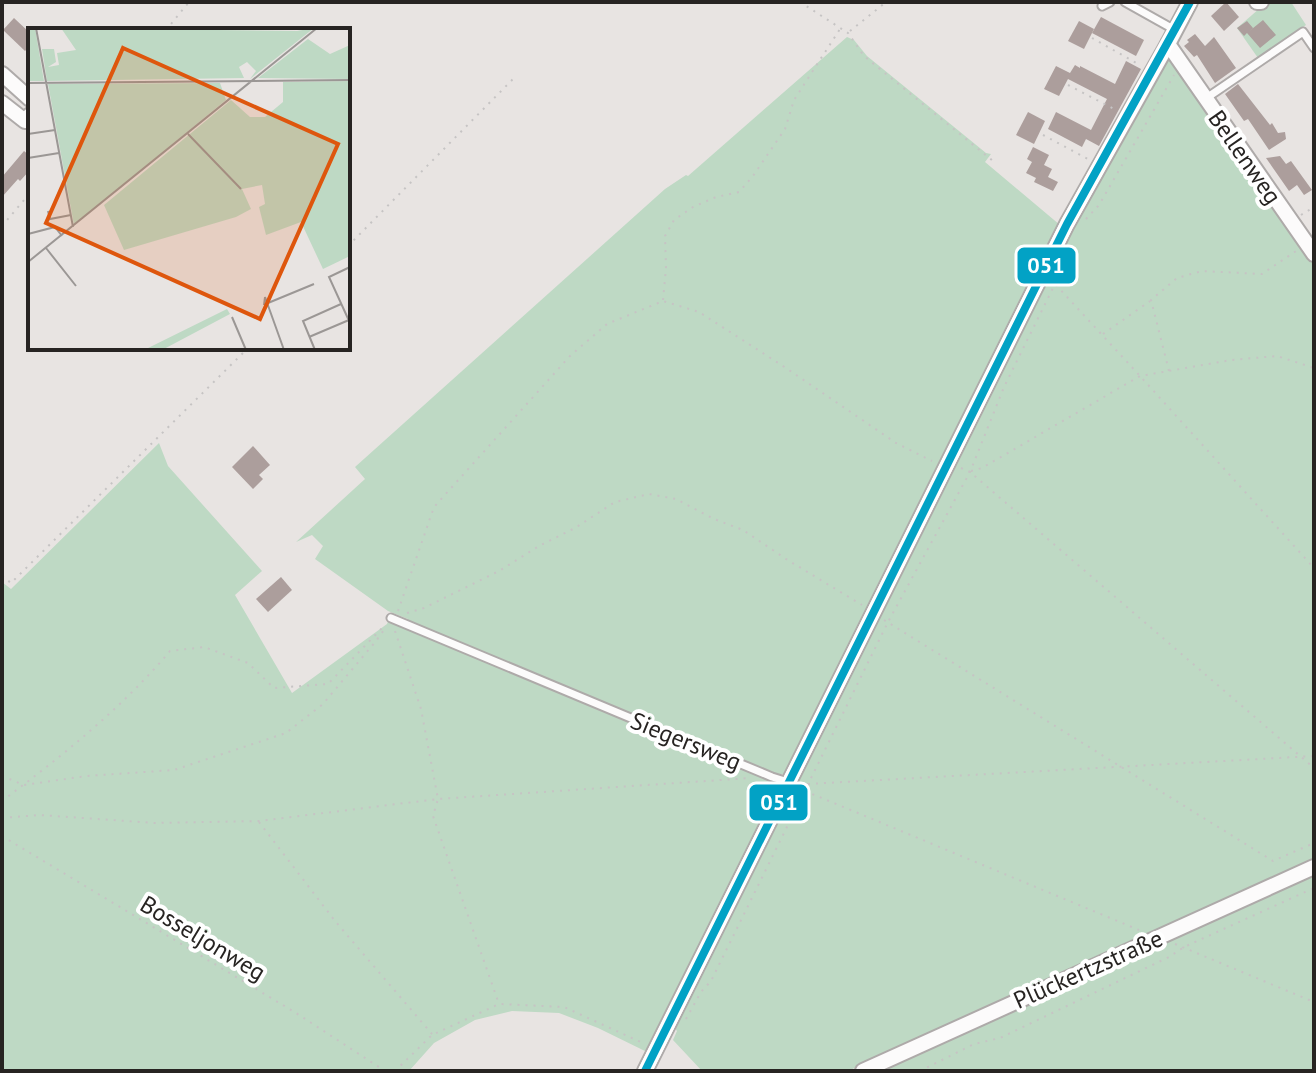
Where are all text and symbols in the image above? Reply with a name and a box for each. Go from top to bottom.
inset map [28,28,350,350]
street label: Bellenweg [1201,104,1289,210]
line badge: 051 [1016,246,1077,285]
text: 051 [1027,251,1065,279]
street label: Siegersweg [626,705,746,777]
line badge: 051 [748,783,809,822]
text: 051 [760,788,798,816]
street label: Bosseljonweg [135,888,271,988]
street label: Plückertzstraße [1009,922,1167,1016]

